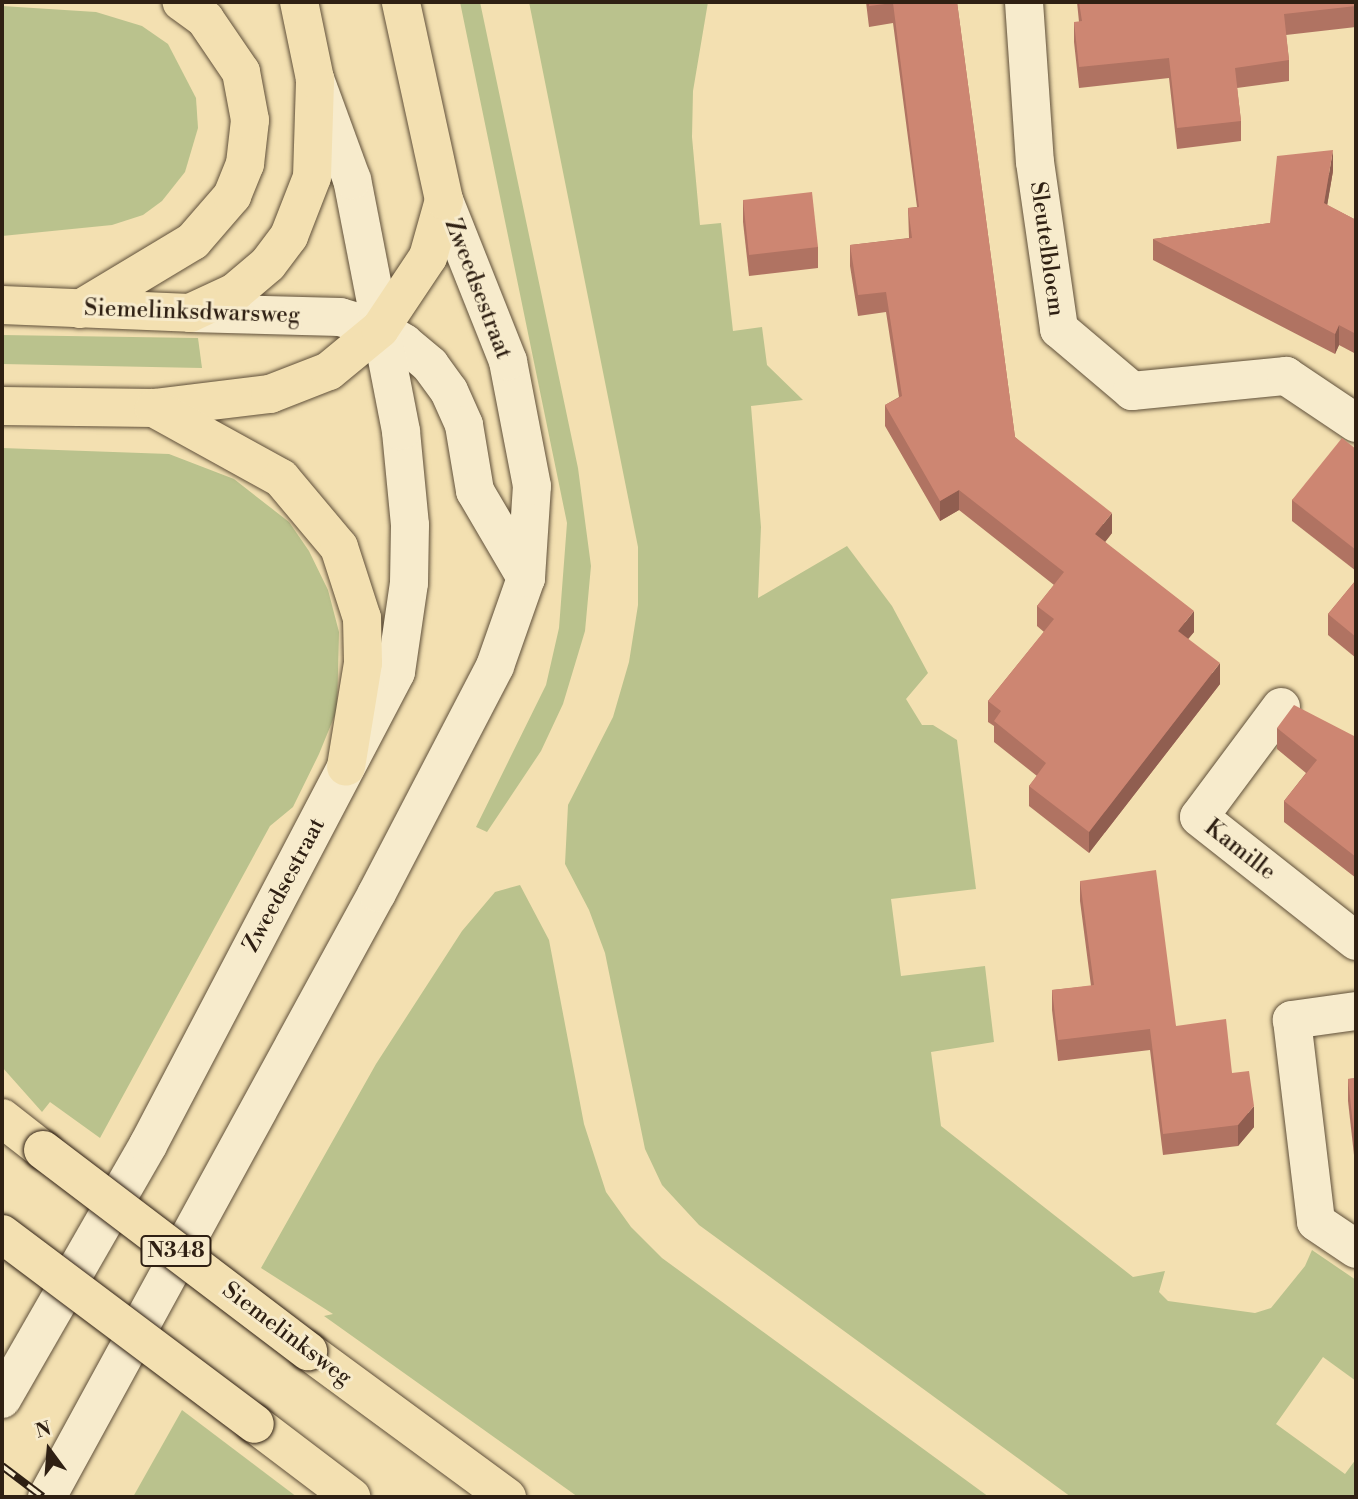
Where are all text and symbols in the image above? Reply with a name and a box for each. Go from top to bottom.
street label: Sleutelbloem [1024,180,1070,318]
street label: Zweedsestraat [439,215,517,363]
street label: Siemelinksdwarsweg [84,294,300,330]
street label: Zweedsestraat [237,813,331,957]
street label: Kamille [1199,814,1281,886]
road number: N348 [139,1234,213,1268]
street label: Siemelinksweg [217,1276,357,1392]
north arrow [14,1415,84,1485]
text: N [33,1416,54,1443]

